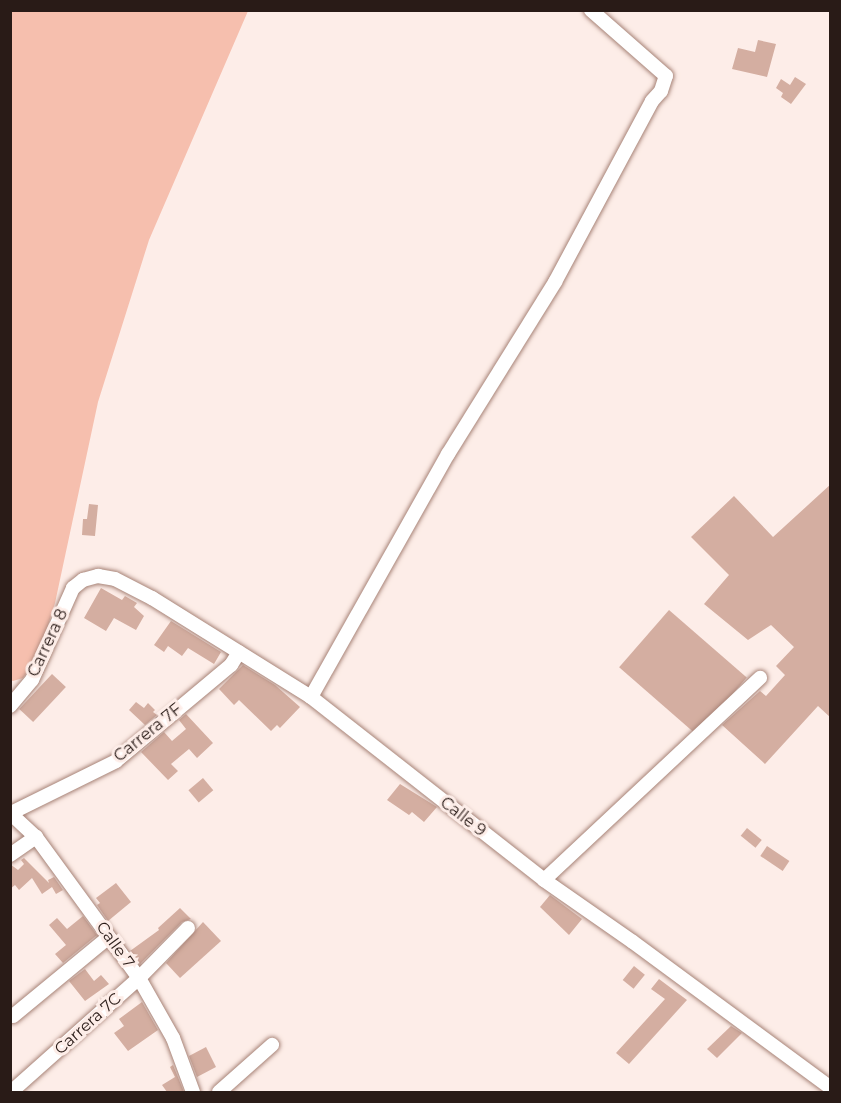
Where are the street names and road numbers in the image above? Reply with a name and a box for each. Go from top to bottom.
street label: Carrera 8 [24,606,72,680]
street label: Carrera 7F [110,700,186,766]
street label: Calle 9 [436,793,490,841]
street label: Calle 7 [92,918,138,972]
street label: Carrera 7C [51,989,125,1059]

